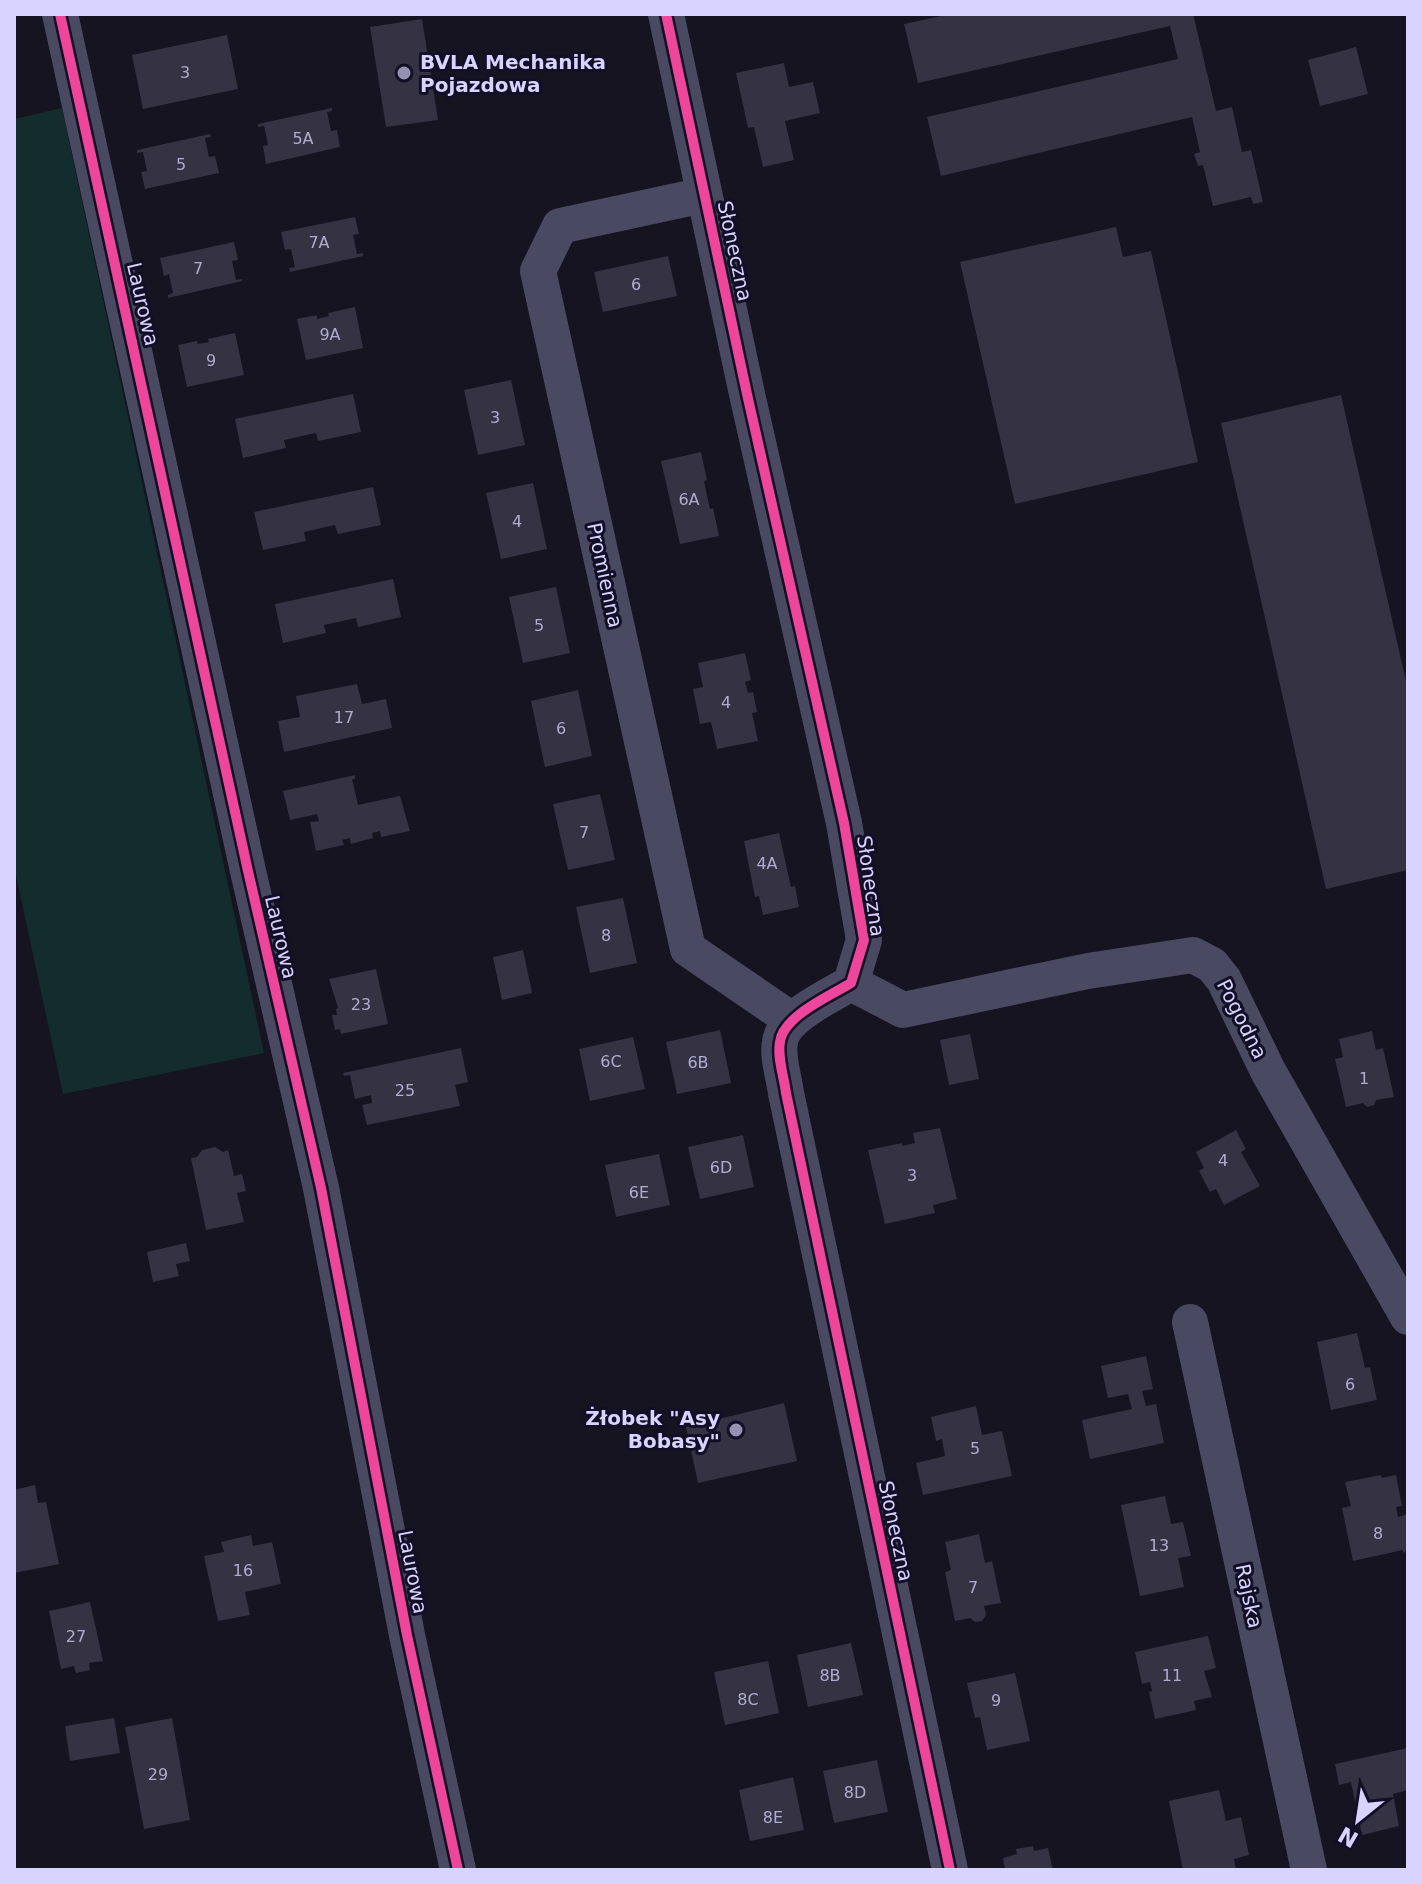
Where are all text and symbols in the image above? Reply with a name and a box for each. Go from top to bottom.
place label: BVLA Mechanika Pojazdowa [420,50,606,97]
house number: 3 [180,63,190,82]
marker: BVLA Mechanika Pojazdowa [395,64,413,82]
house number: 5A [292,129,314,148]
house number: 5 [176,155,186,174]
street label: Słoneczna [713,199,757,303]
house number: 7A [308,233,330,252]
house number: 7 [193,259,203,278]
street label: Laurowa [122,260,164,348]
house number: 6 [631,275,641,294]
house number: 9A [319,325,341,344]
house number: 9 [206,351,216,370]
house number: 3 [490,408,500,427]
house number: 6A [678,490,700,509]
house number: 4 [512,512,522,531]
street label: Promienna [582,520,628,630]
house number: 5 [534,616,544,635]
house number: 4 [721,693,731,712]
house number: 17 [334,708,354,727]
house number: 6 [556,719,566,738]
house number: 7 [579,823,589,842]
street label: Słoneczna [852,834,890,938]
house number: 4A [756,854,778,873]
street label: Laurowa [260,893,302,981]
house number: 8 [601,926,611,945]
street label: Pogodna [1212,975,1272,1063]
house number: 23 [351,995,371,1014]
house number: 6C [600,1052,622,1071]
house number: 6B [687,1053,709,1072]
house number: 1 [1359,1069,1369,1088]
house number: 25 [395,1081,415,1100]
house number: 4 [1218,1151,1228,1170]
house number: 6D [710,1158,732,1177]
house number: 3 [907,1166,917,1185]
house number: 6E [629,1183,649,1202]
house number: 6 [1345,1375,1355,1394]
place label: Żłobek "Asy Bobasy" [585,1406,720,1453]
marker: Żłobek "Asy Bobasy" [727,1421,745,1439]
house number: 5 [970,1439,980,1458]
street label: Słoneczna [874,1479,918,1583]
house number: 8 [1373,1524,1383,1543]
street label: Laurowa [393,1528,433,1616]
house number: 13 [1149,1536,1169,1555]
house number: 16 [233,1561,253,1580]
street label: Rajska [1230,1562,1268,1630]
house number: 7 [968,1578,978,1597]
house number: 27 [66,1627,86,1646]
house number: 8B [819,1666,841,1685]
house number: 11 [1162,1666,1182,1685]
house number: 8C [737,1690,759,1709]
house number: 9 [991,1691,1001,1710]
house number: 29 [148,1765,168,1784]
north arrow [1318,1780,1398,1860]
house number: 8D [844,1783,866,1802]
house number: 8E [763,1808,783,1827]
text: N [1334,1821,1362,1852]

